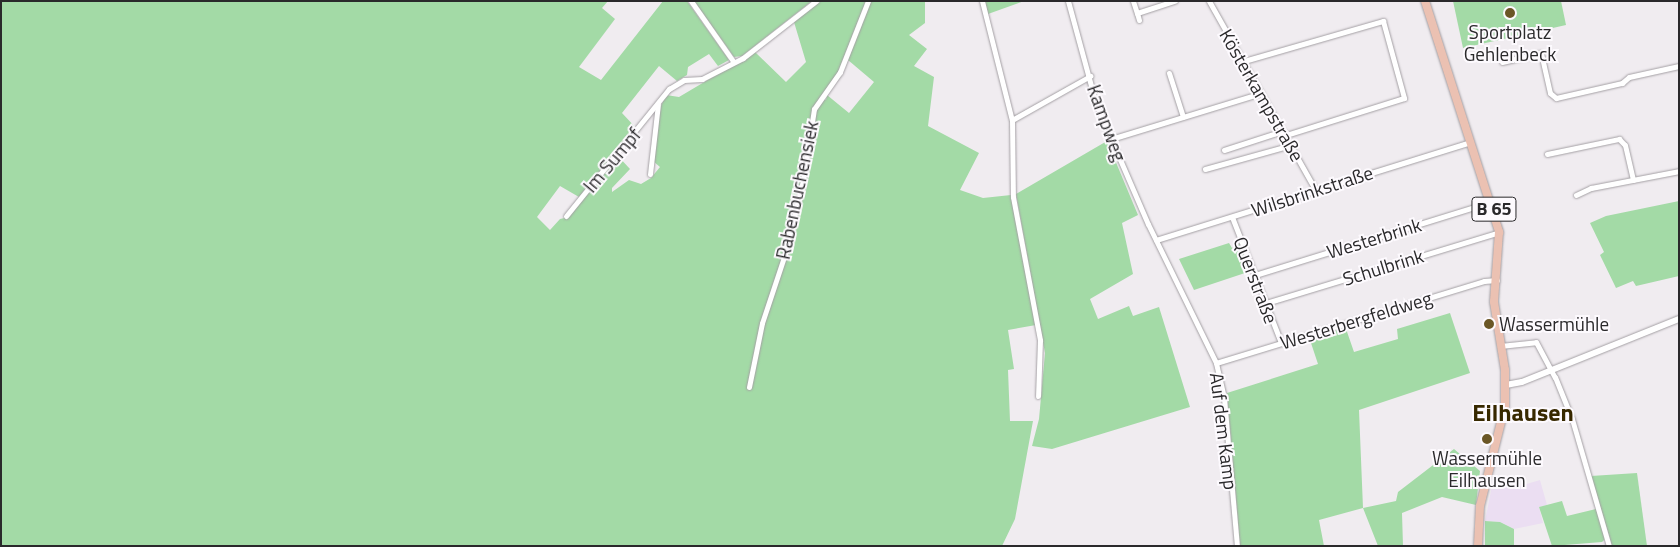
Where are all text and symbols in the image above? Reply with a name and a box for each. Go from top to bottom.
marker: Sportplatz Gehlenbeck [1504,7,1516,19]
place label: Sportplatz Gehlenbeck [1464,21,1556,65]
street label: Kösterkampstraße [1215,25,1309,165]
street label: Kampweg [1083,82,1131,164]
street label: Rabenbuchensiek [771,119,823,261]
street label: Im Sumpf [578,123,646,197]
street label: Wilsbrinkstraße [1248,161,1376,221]
road number: B 65 [1470,193,1518,224]
street label: Westerbrink [1324,213,1424,263]
street label: Querstraße [1229,233,1283,327]
street label: Schulbrink [1340,244,1426,290]
street label: Westerbergfeldweg [1277,286,1435,354]
place label: Wassermühle [1499,313,1609,335]
marker: Wassermühle [1483,318,1495,330]
street label: Auf dem Kamp [1206,371,1242,491]
district label: Eilhausen [1472,399,1574,427]
marker: Wassermühle Eilhausen [1481,433,1493,445]
place label: Wassermühle Eilhausen [1432,447,1542,491]

